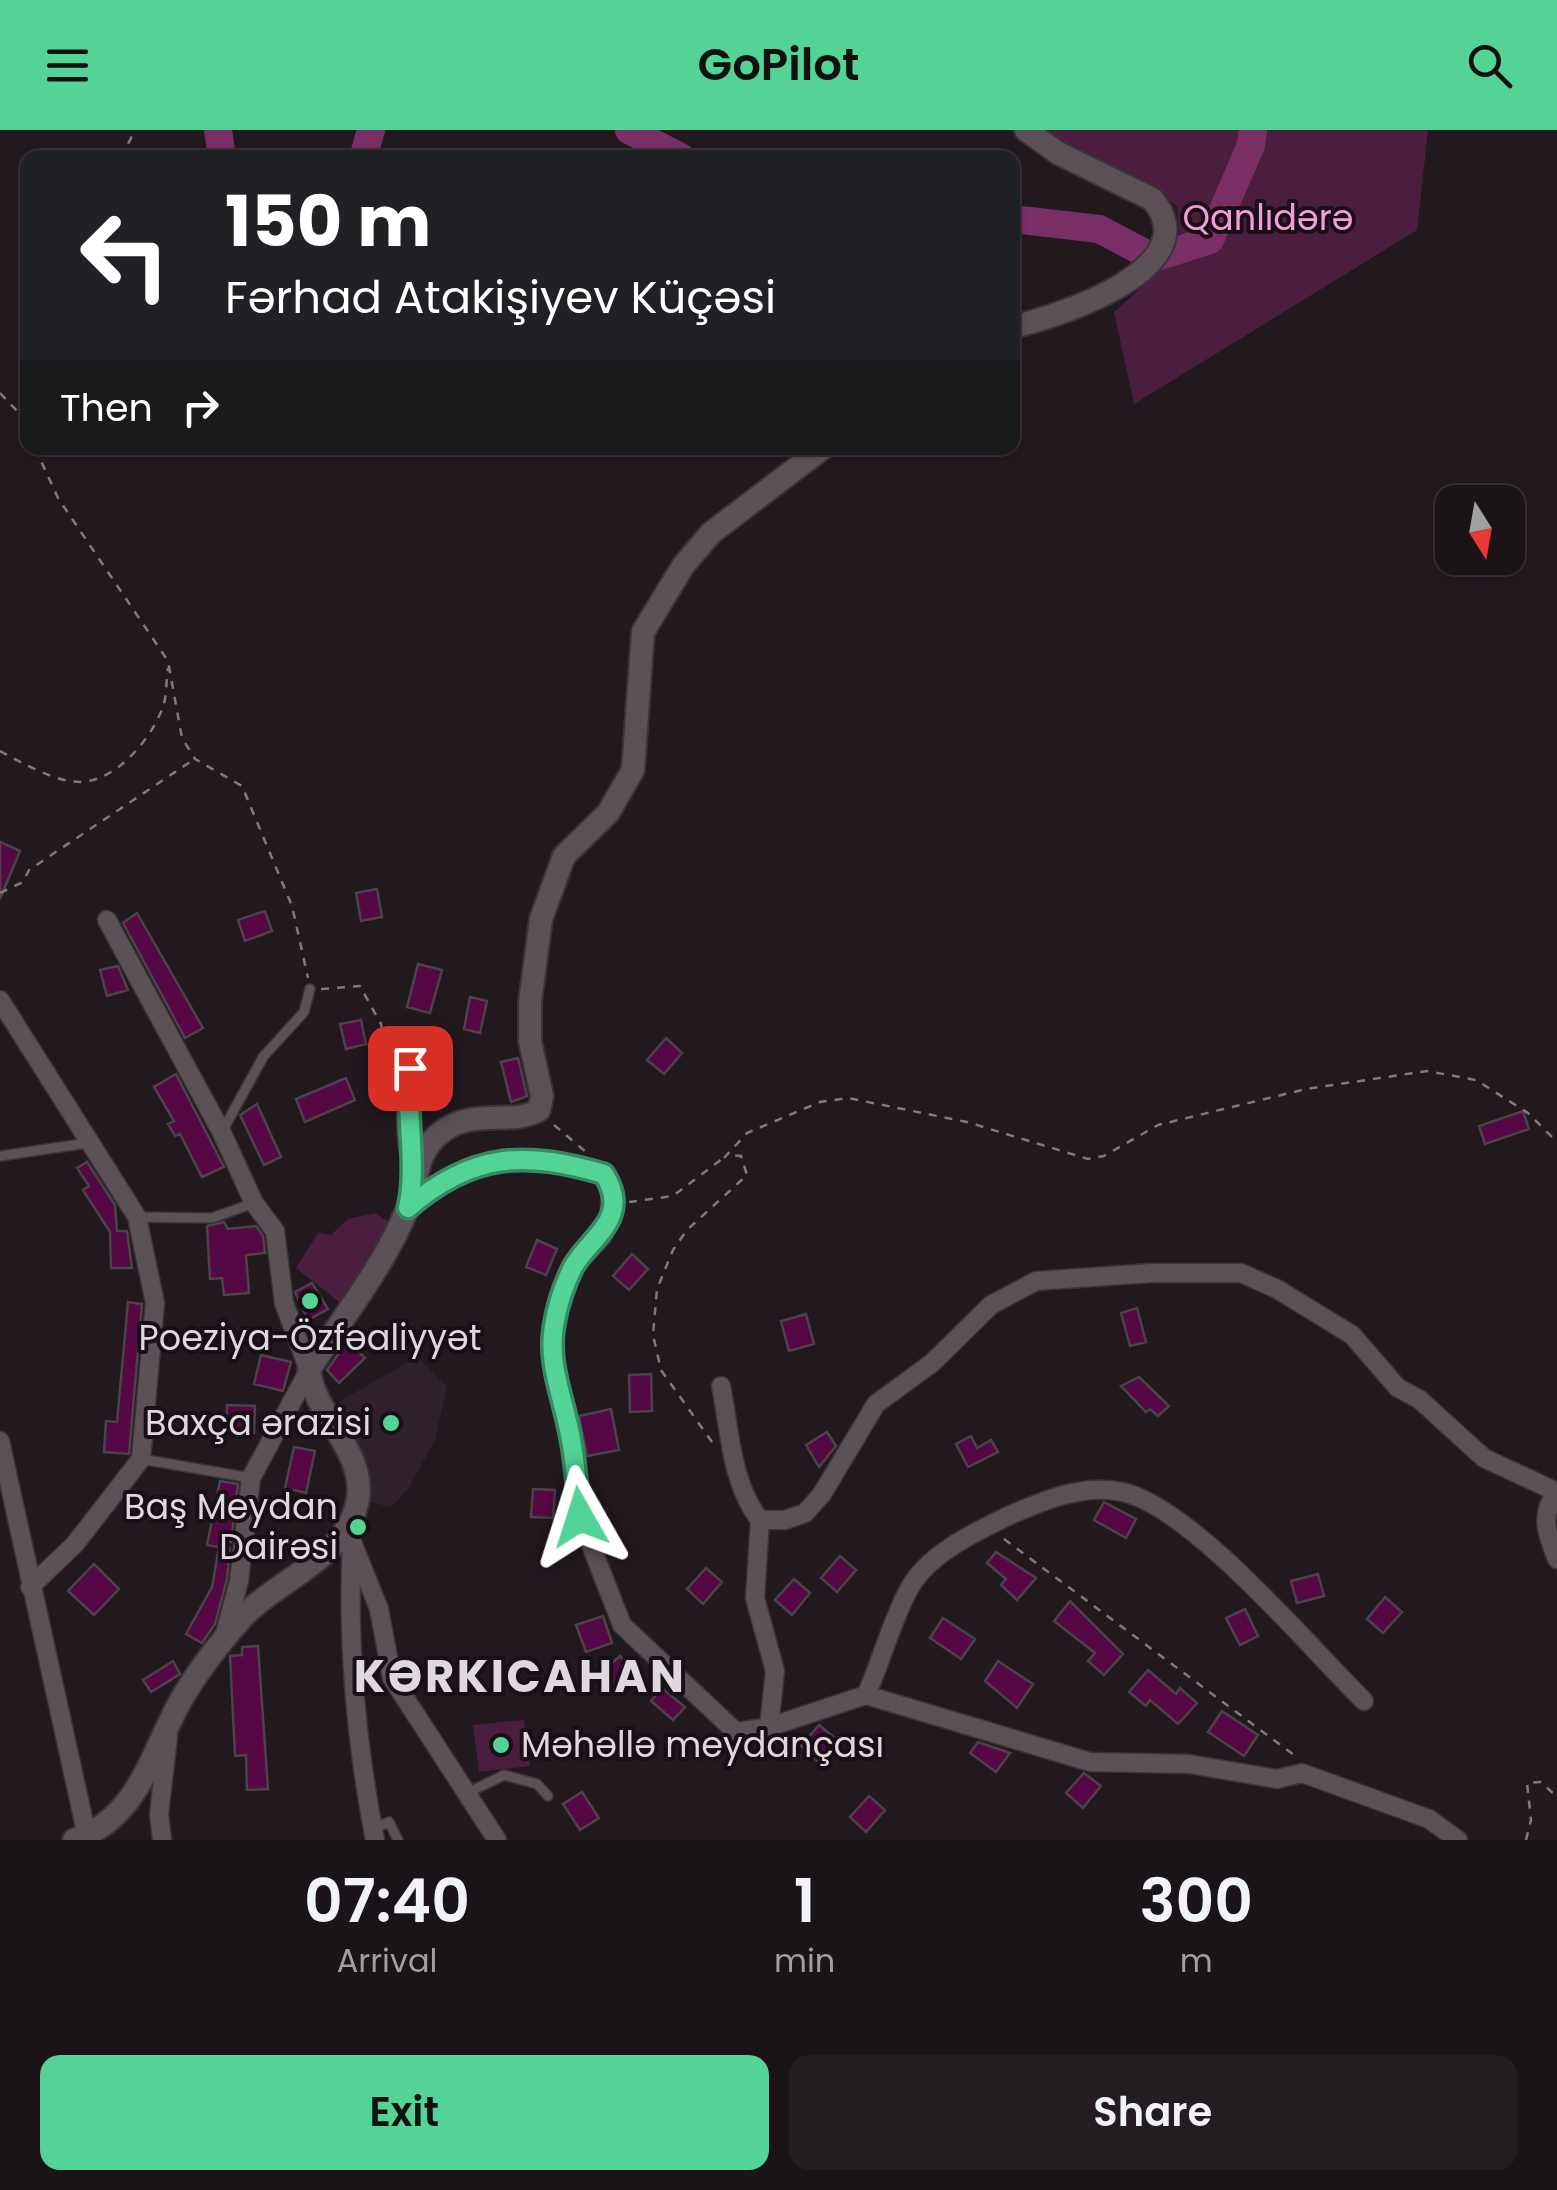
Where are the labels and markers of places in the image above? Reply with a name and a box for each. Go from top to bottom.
pin [368,1026,453,1111]
marker: Poeziya-Özfəaliyyət [299,1290,321,1312]
place label: Poeziya-Özfəaliyyət [139,1313,481,1362]
place label: Baxça ərazisi [145,1398,371,1447]
marker: Baxça ərazisi [380,1412,402,1434]
place label: Baş Meydan Dairəsi [124,1482,338,1571]
marker: Baş Meydan Dairəsi [347,1516,369,1538]
place label: Məhəllə meydançası [521,1720,884,1769]
marker: Məhəllə meydançası [490,1734,512,1756]

